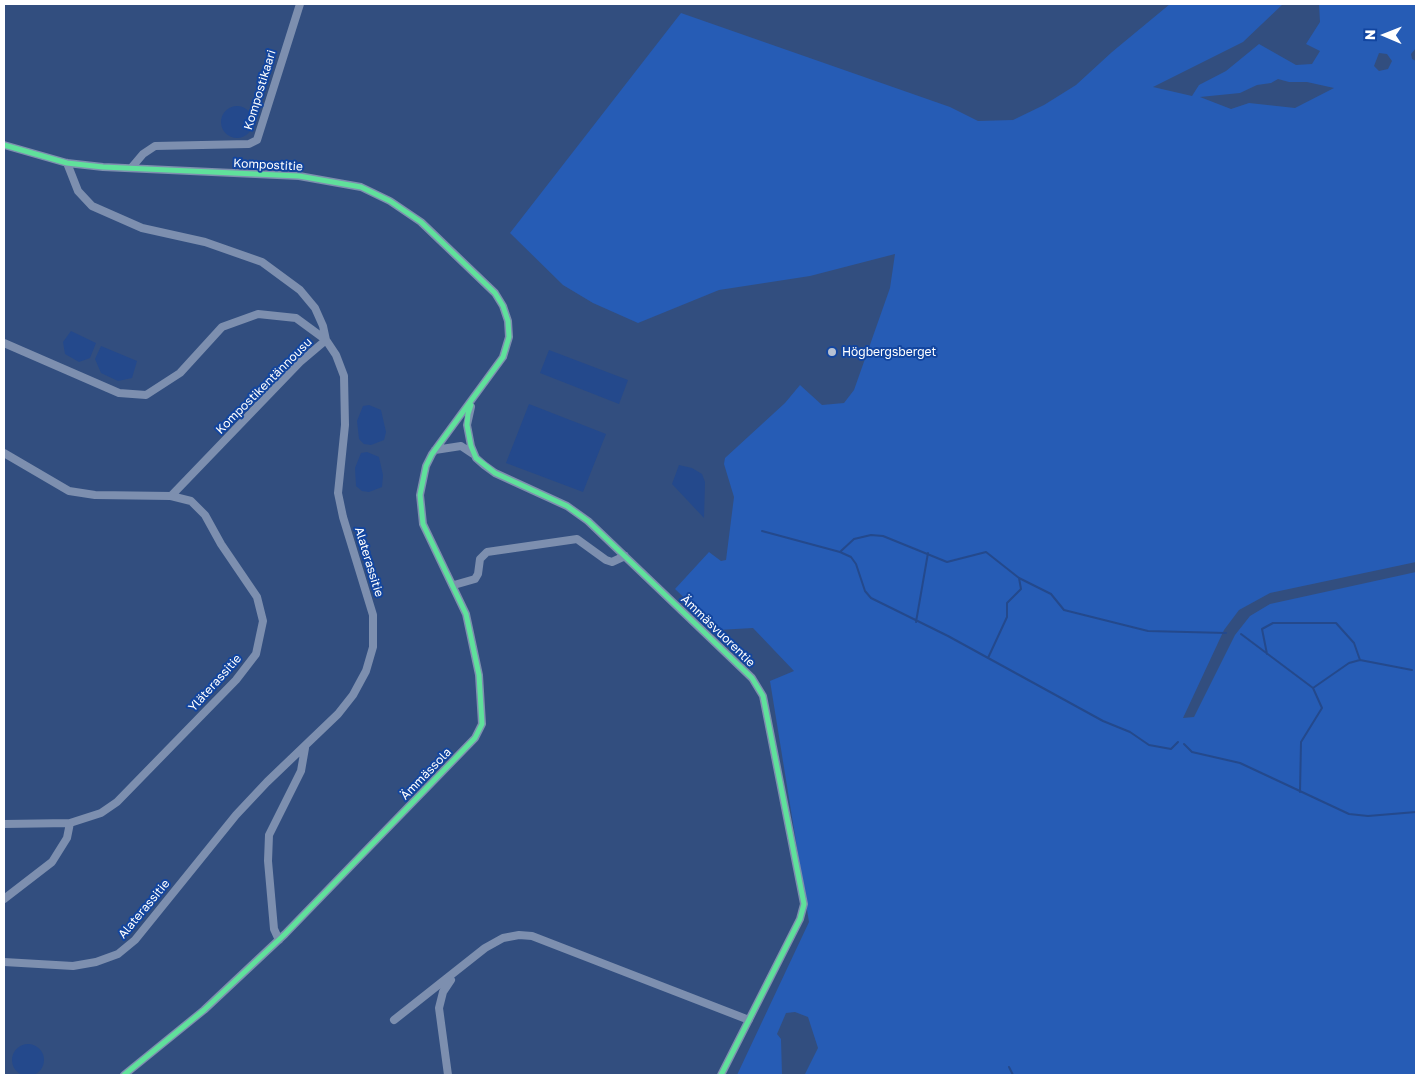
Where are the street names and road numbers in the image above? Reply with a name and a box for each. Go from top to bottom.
street label: Kompostikaari [241,48,279,132]
street label: Kompostitie [233,156,303,174]
street label: Kompostikentännousu [213,335,315,437]
street label: Alaterassitie [352,525,386,599]
street label: Ämmäsvuorentie [678,592,758,670]
street label: Yläterassitie [185,651,245,715]
street label: Ämmässola [398,745,454,803]
street label: Alaterassitie [115,877,173,941]

